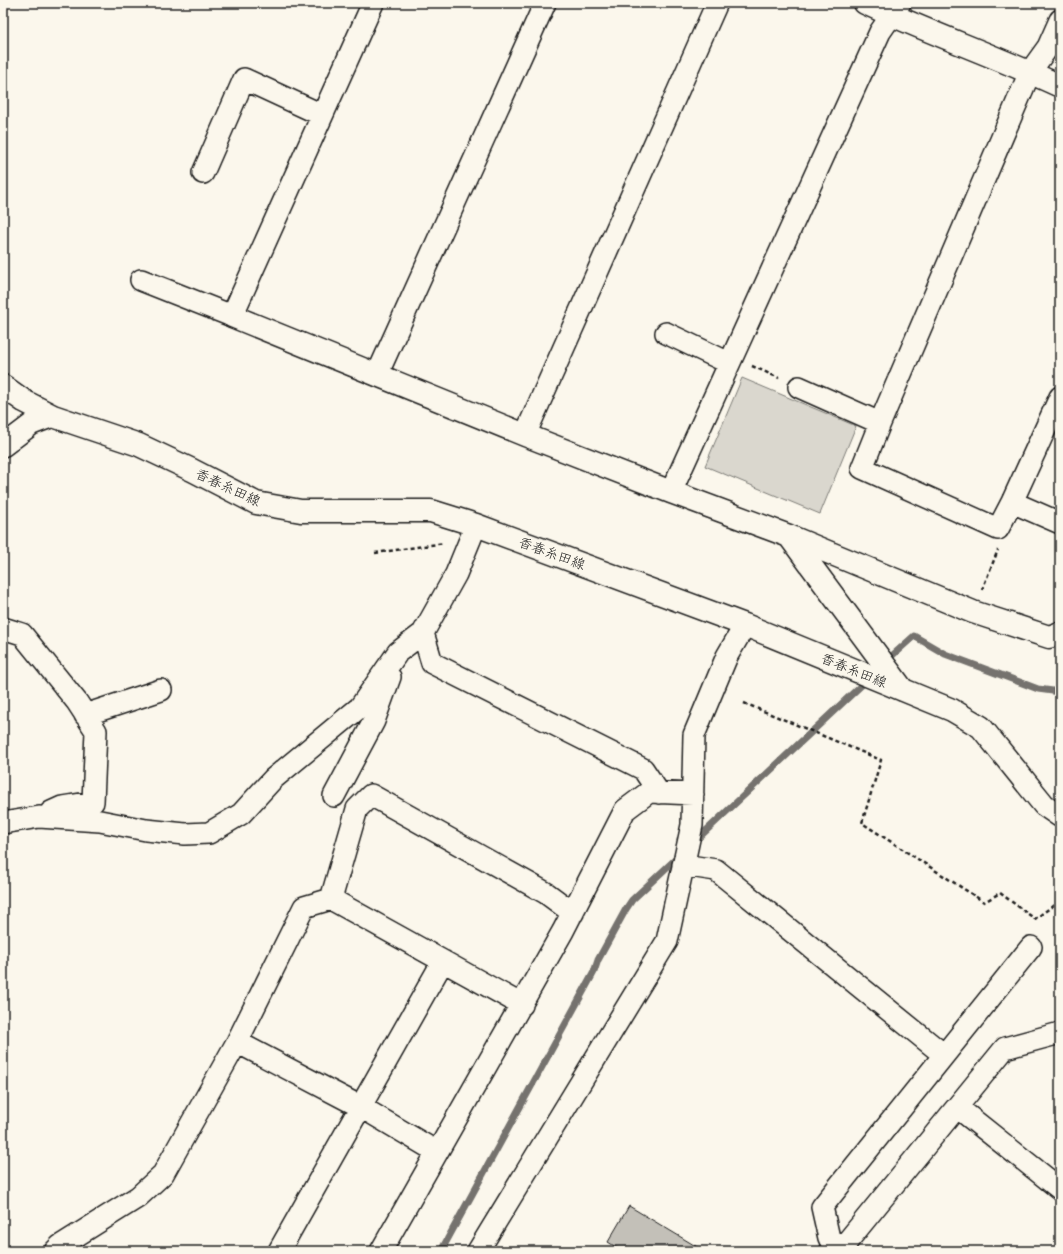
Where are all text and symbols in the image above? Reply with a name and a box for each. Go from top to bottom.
street label: 香春糸田線 [191,464,264,513]
street label: 香春糸田線 [515,533,588,576]
street label: 香春糸田線 [817,649,890,694]

